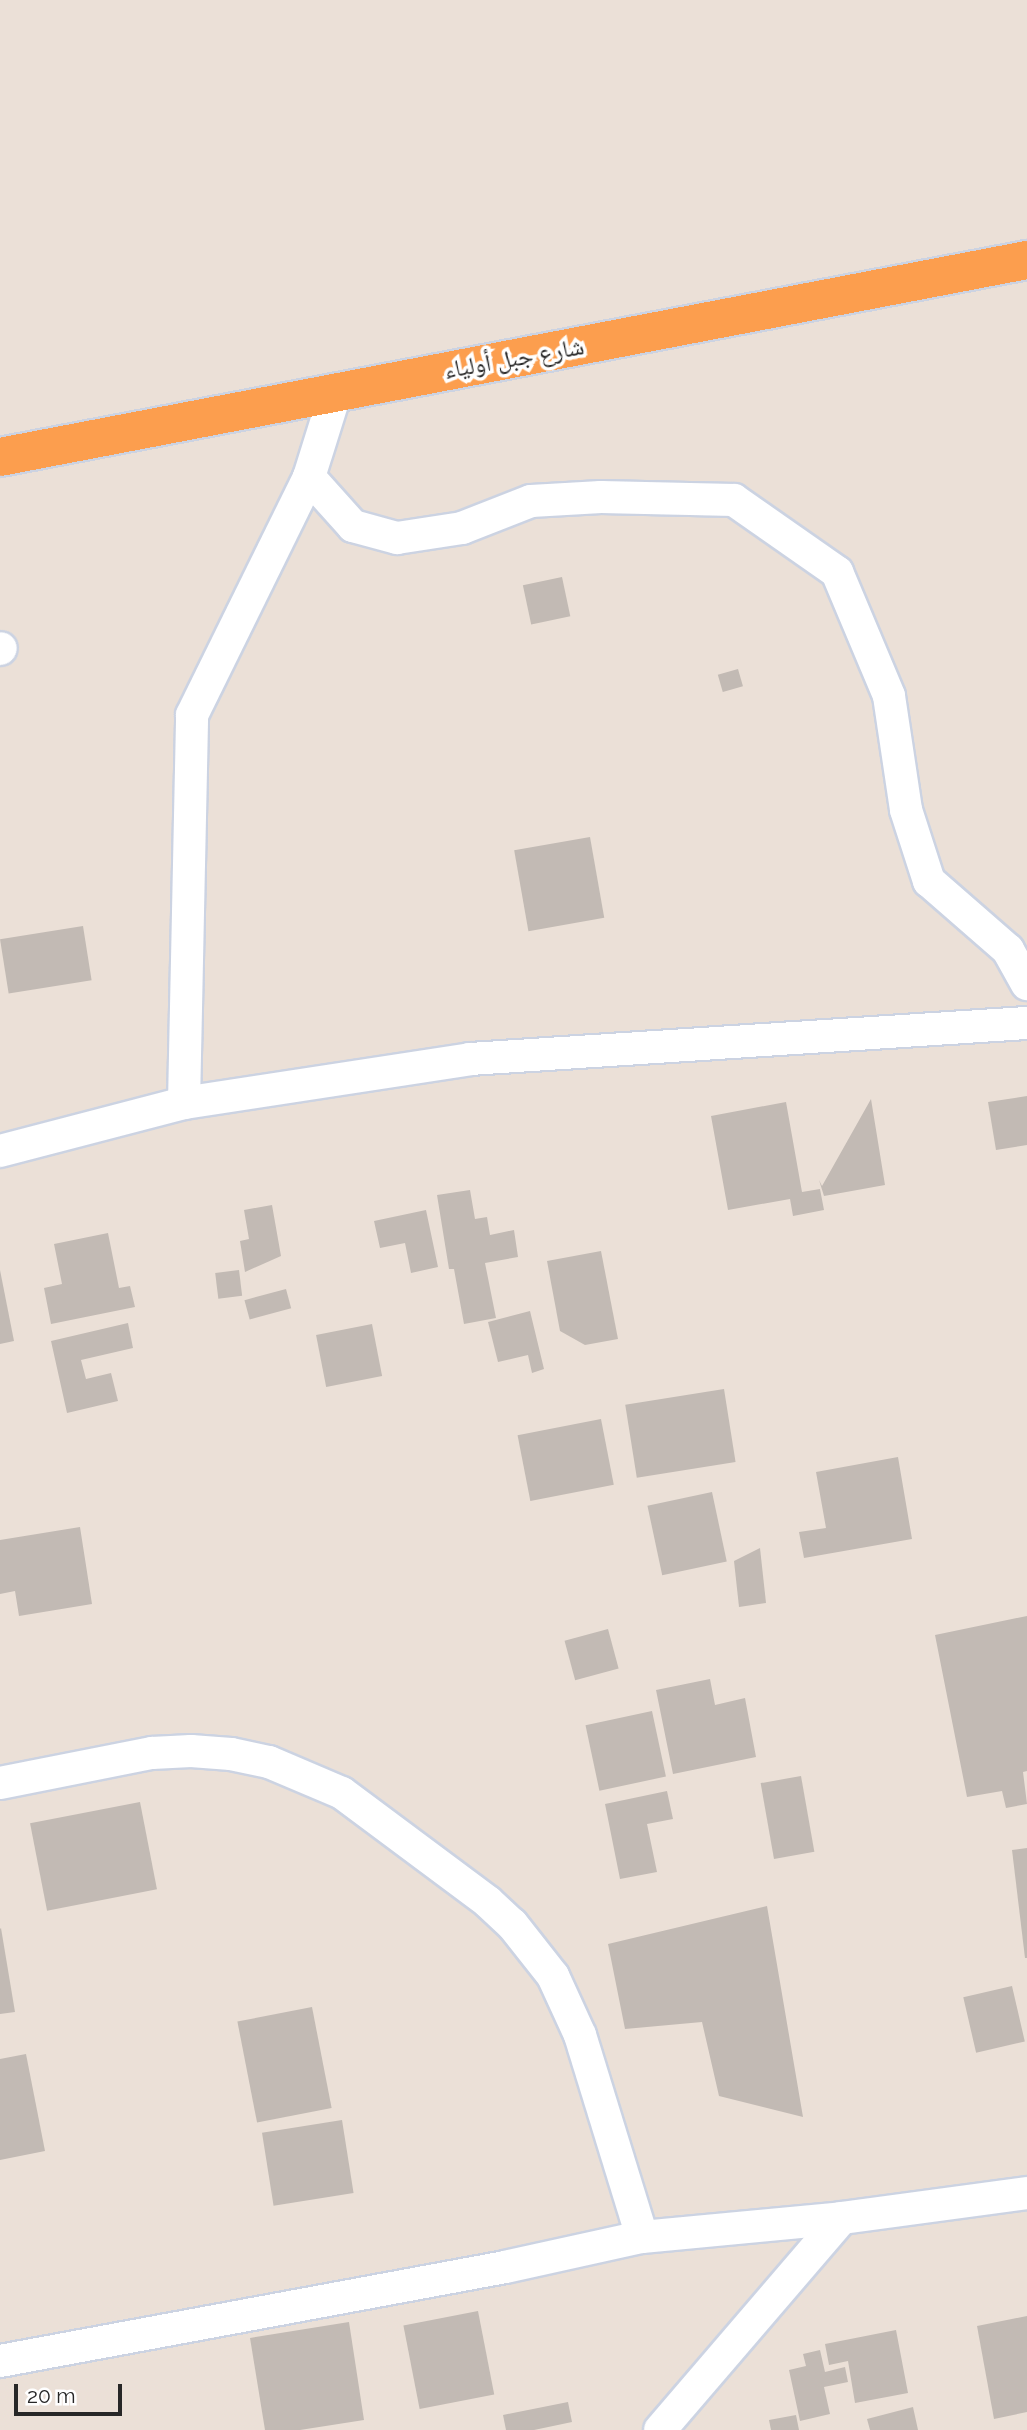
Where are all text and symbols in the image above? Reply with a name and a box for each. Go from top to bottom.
street label: شارع جبل أولياء [442,332,586,384]
scale bar [18,2370,126,2414]
text: 20 m [27,2383,75,2408]

